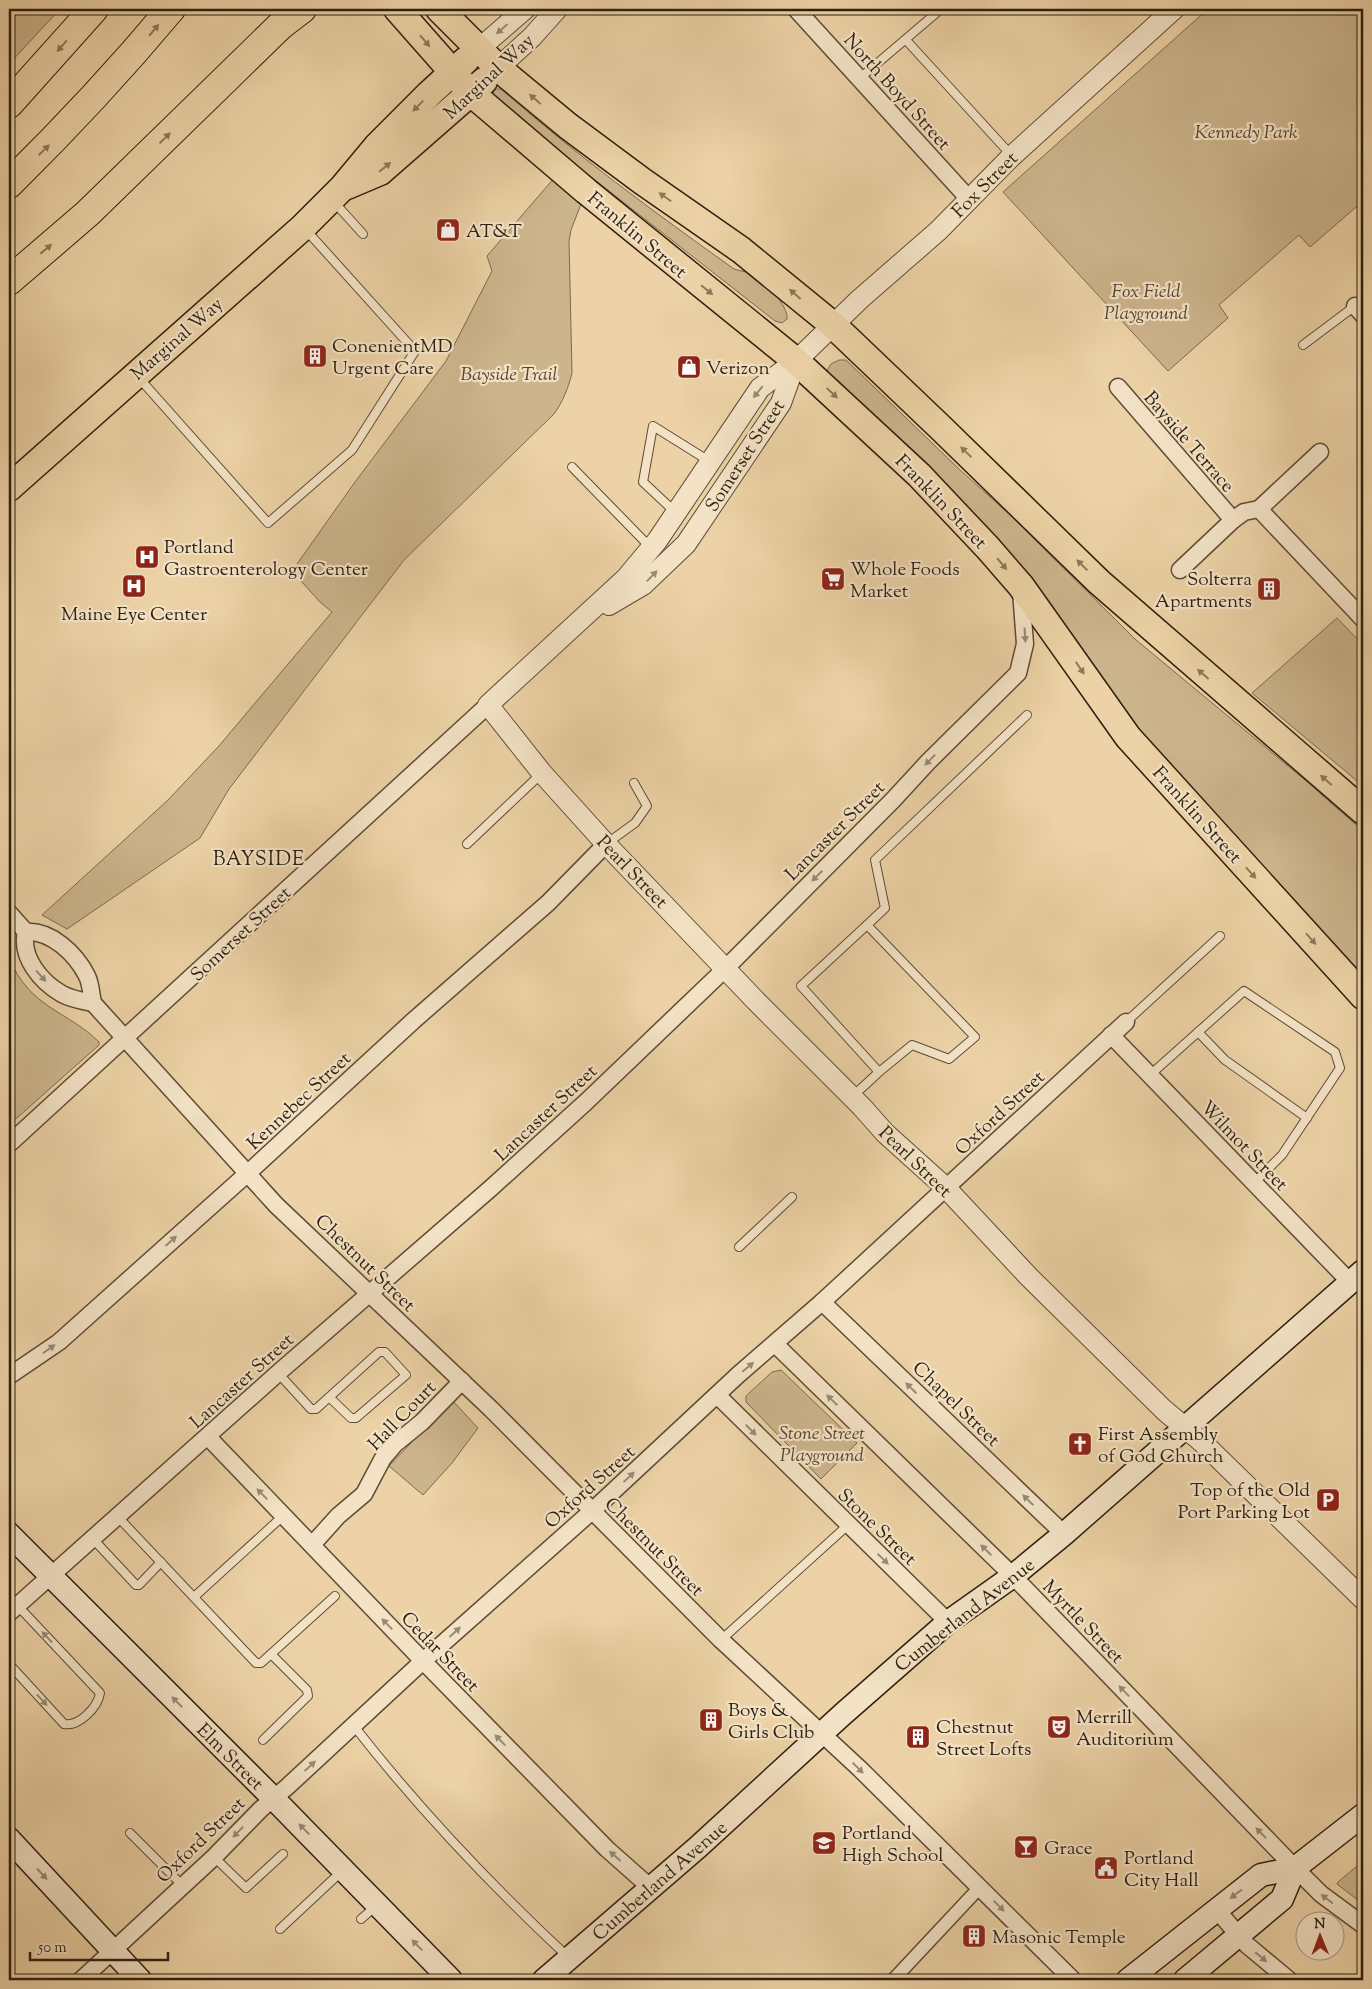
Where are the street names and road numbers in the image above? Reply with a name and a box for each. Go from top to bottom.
street label: Marginal Way [438,28,541,127]
street label: North Boyd Street [836,28,956,157]
street label: Fox Street [947,146,1025,225]
street label: Franklin Street [581,186,692,286]
street label: Marginal Way [125,292,230,388]
street label: Bayside Terrace [1136,386,1240,499]
street label: Somerset Street [700,394,793,518]
street label: Franklin Street [888,449,993,557]
street label: Franklin Street [1145,761,1248,871]
street label: Lancaster Street [780,775,892,888]
street label: Pearl Street [589,830,673,916]
street label: Somerset Street [185,881,298,989]
street label: Kennebec Street [242,1046,358,1157]
street label: Lancaster Street [489,1059,604,1169]
street label: Oxford Street [950,1065,1052,1163]
street label: Wilmot Street [1193,1096,1294,1198]
street label: Pearl Street [872,1121,957,1205]
street label: Chestnut Street [308,1209,421,1319]
street label: Lancaster Street [185,1327,301,1436]
street label: Chapel Street [905,1356,1006,1454]
street label: Hall Court [362,1375,443,1458]
street label: Oxford Street [539,1439,642,1536]
street label: Stone Street [830,1483,922,1573]
street label: Chestnut Street [597,1492,709,1604]
street label: Cumberland Avenue [890,1553,1041,1679]
street label: Myrtle Street [1035,1575,1130,1671]
street label: Cedar Street [394,1606,485,1700]
street label: Elm Street [189,1718,269,1798]
street label: Oxford Street [151,1791,252,1890]
street label: Cumberland Avenue [587,1815,734,1948]

